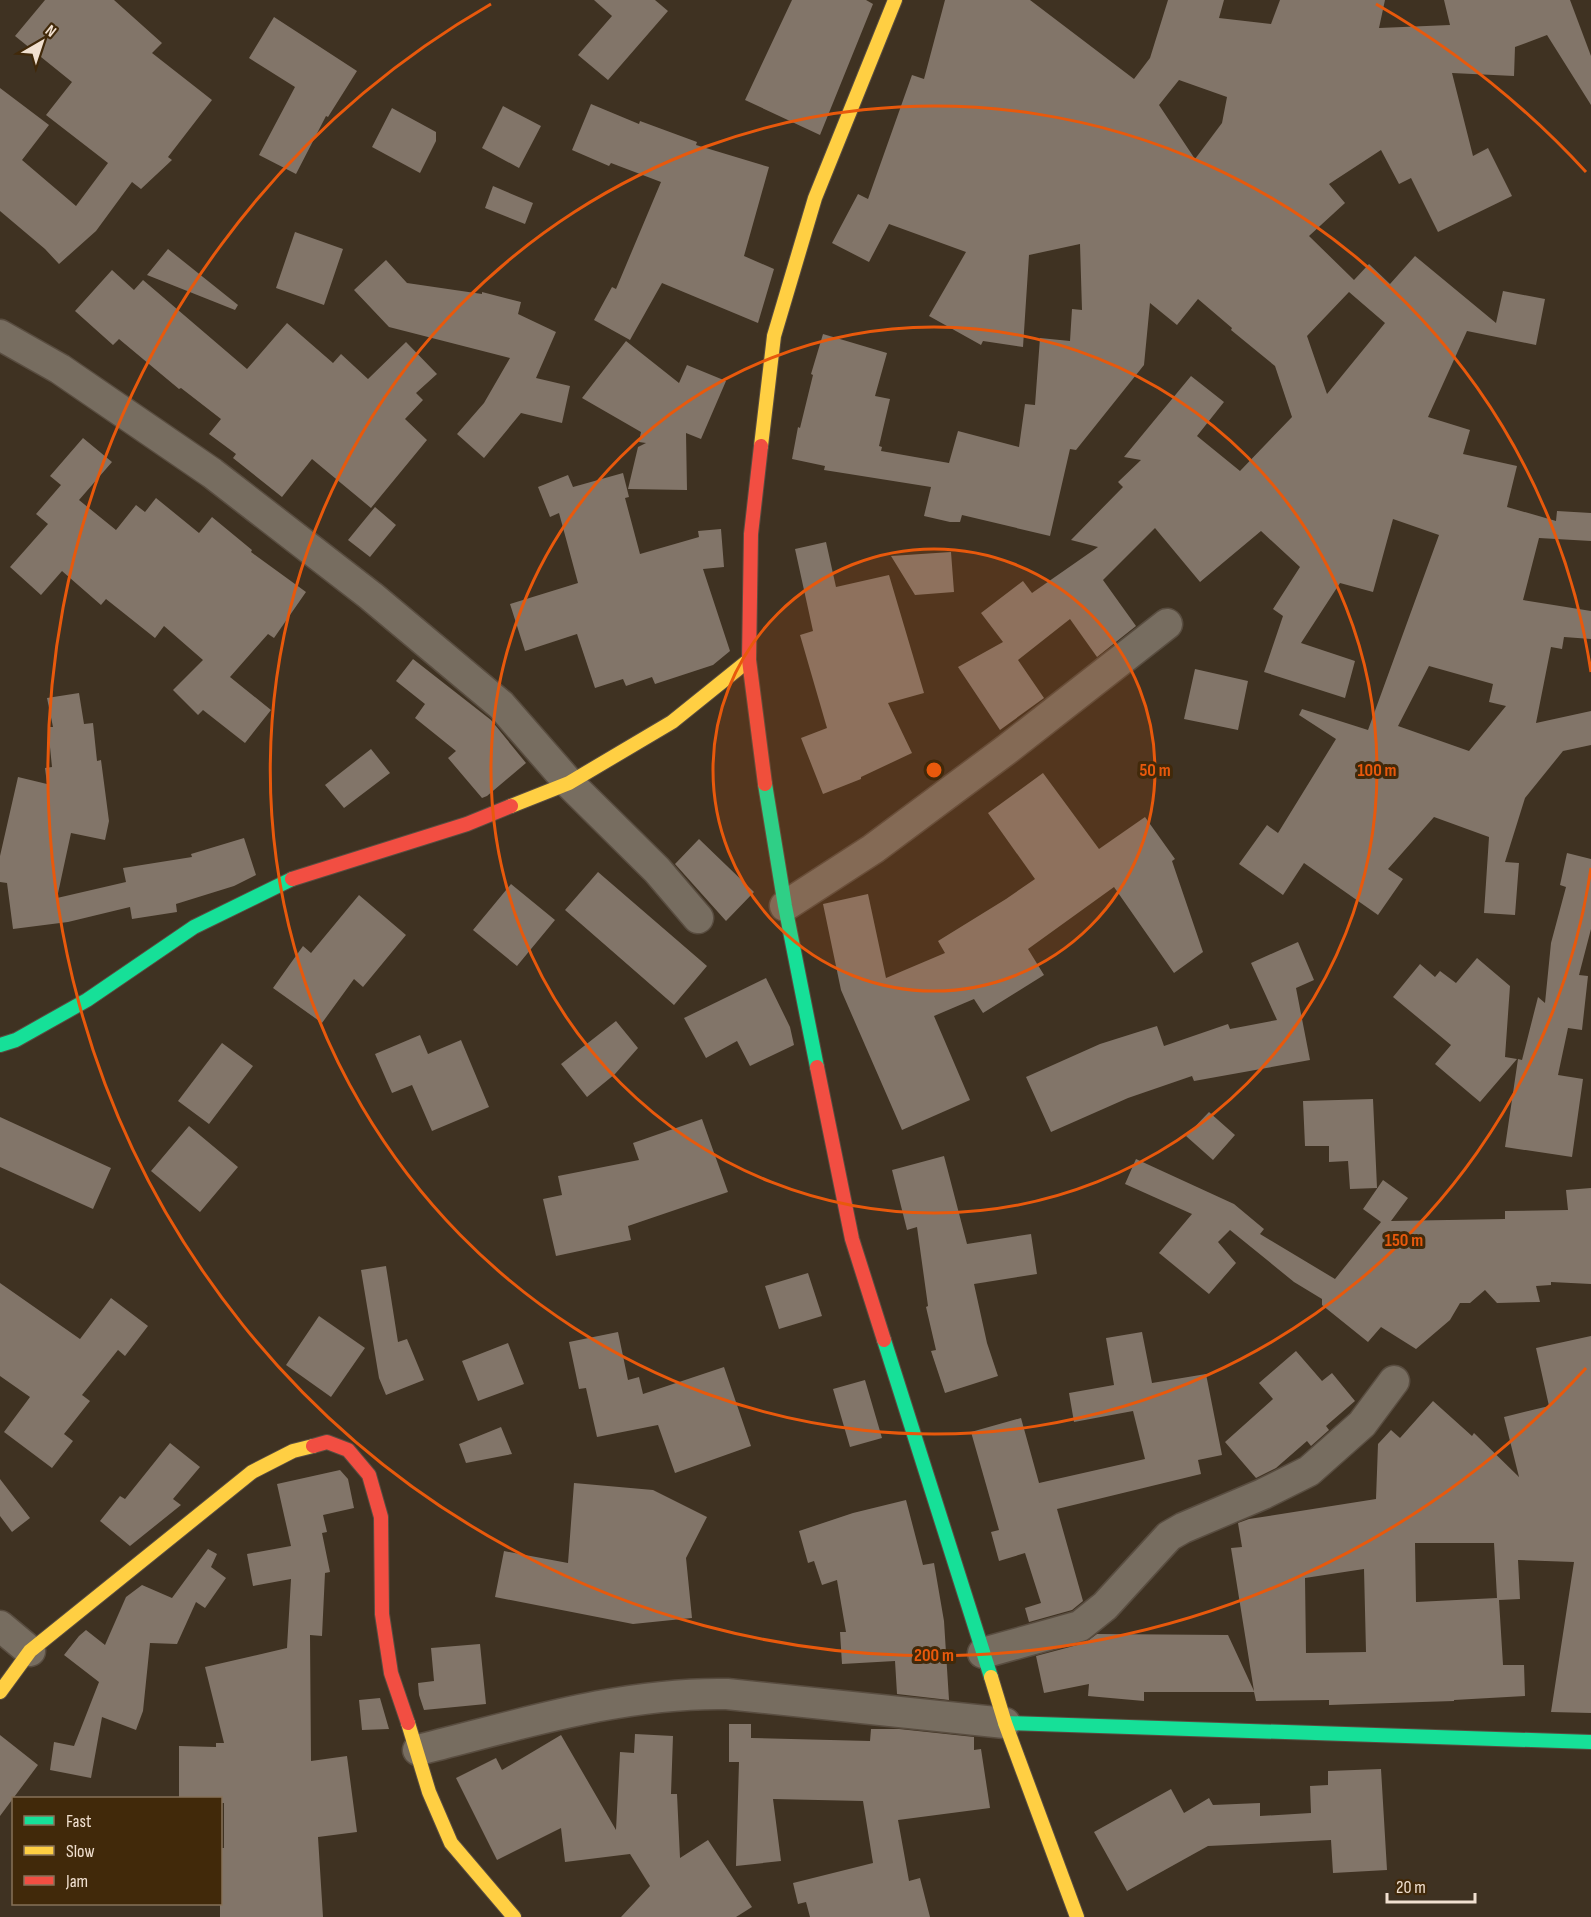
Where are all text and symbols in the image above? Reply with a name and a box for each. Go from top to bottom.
north arrow [12,12,72,72]
text: N [41,21,60,42]
centre of rings [924,760,944,780]
text: 50 m [1139,760,1171,781]
text: 100 m [1358,760,1397,781]
text: 150 m [1385,1230,1423,1251]
text: 200 m [914,1645,954,1666]
legend [12,1797,222,1905]
text: Fast [66,1811,92,1832]
text: Slow [66,1841,95,1862]
scale bar [1387,1866,1476,1904]
text: Jam [65,1871,88,1892]
text: 20 m [1396,1877,1426,1898]

